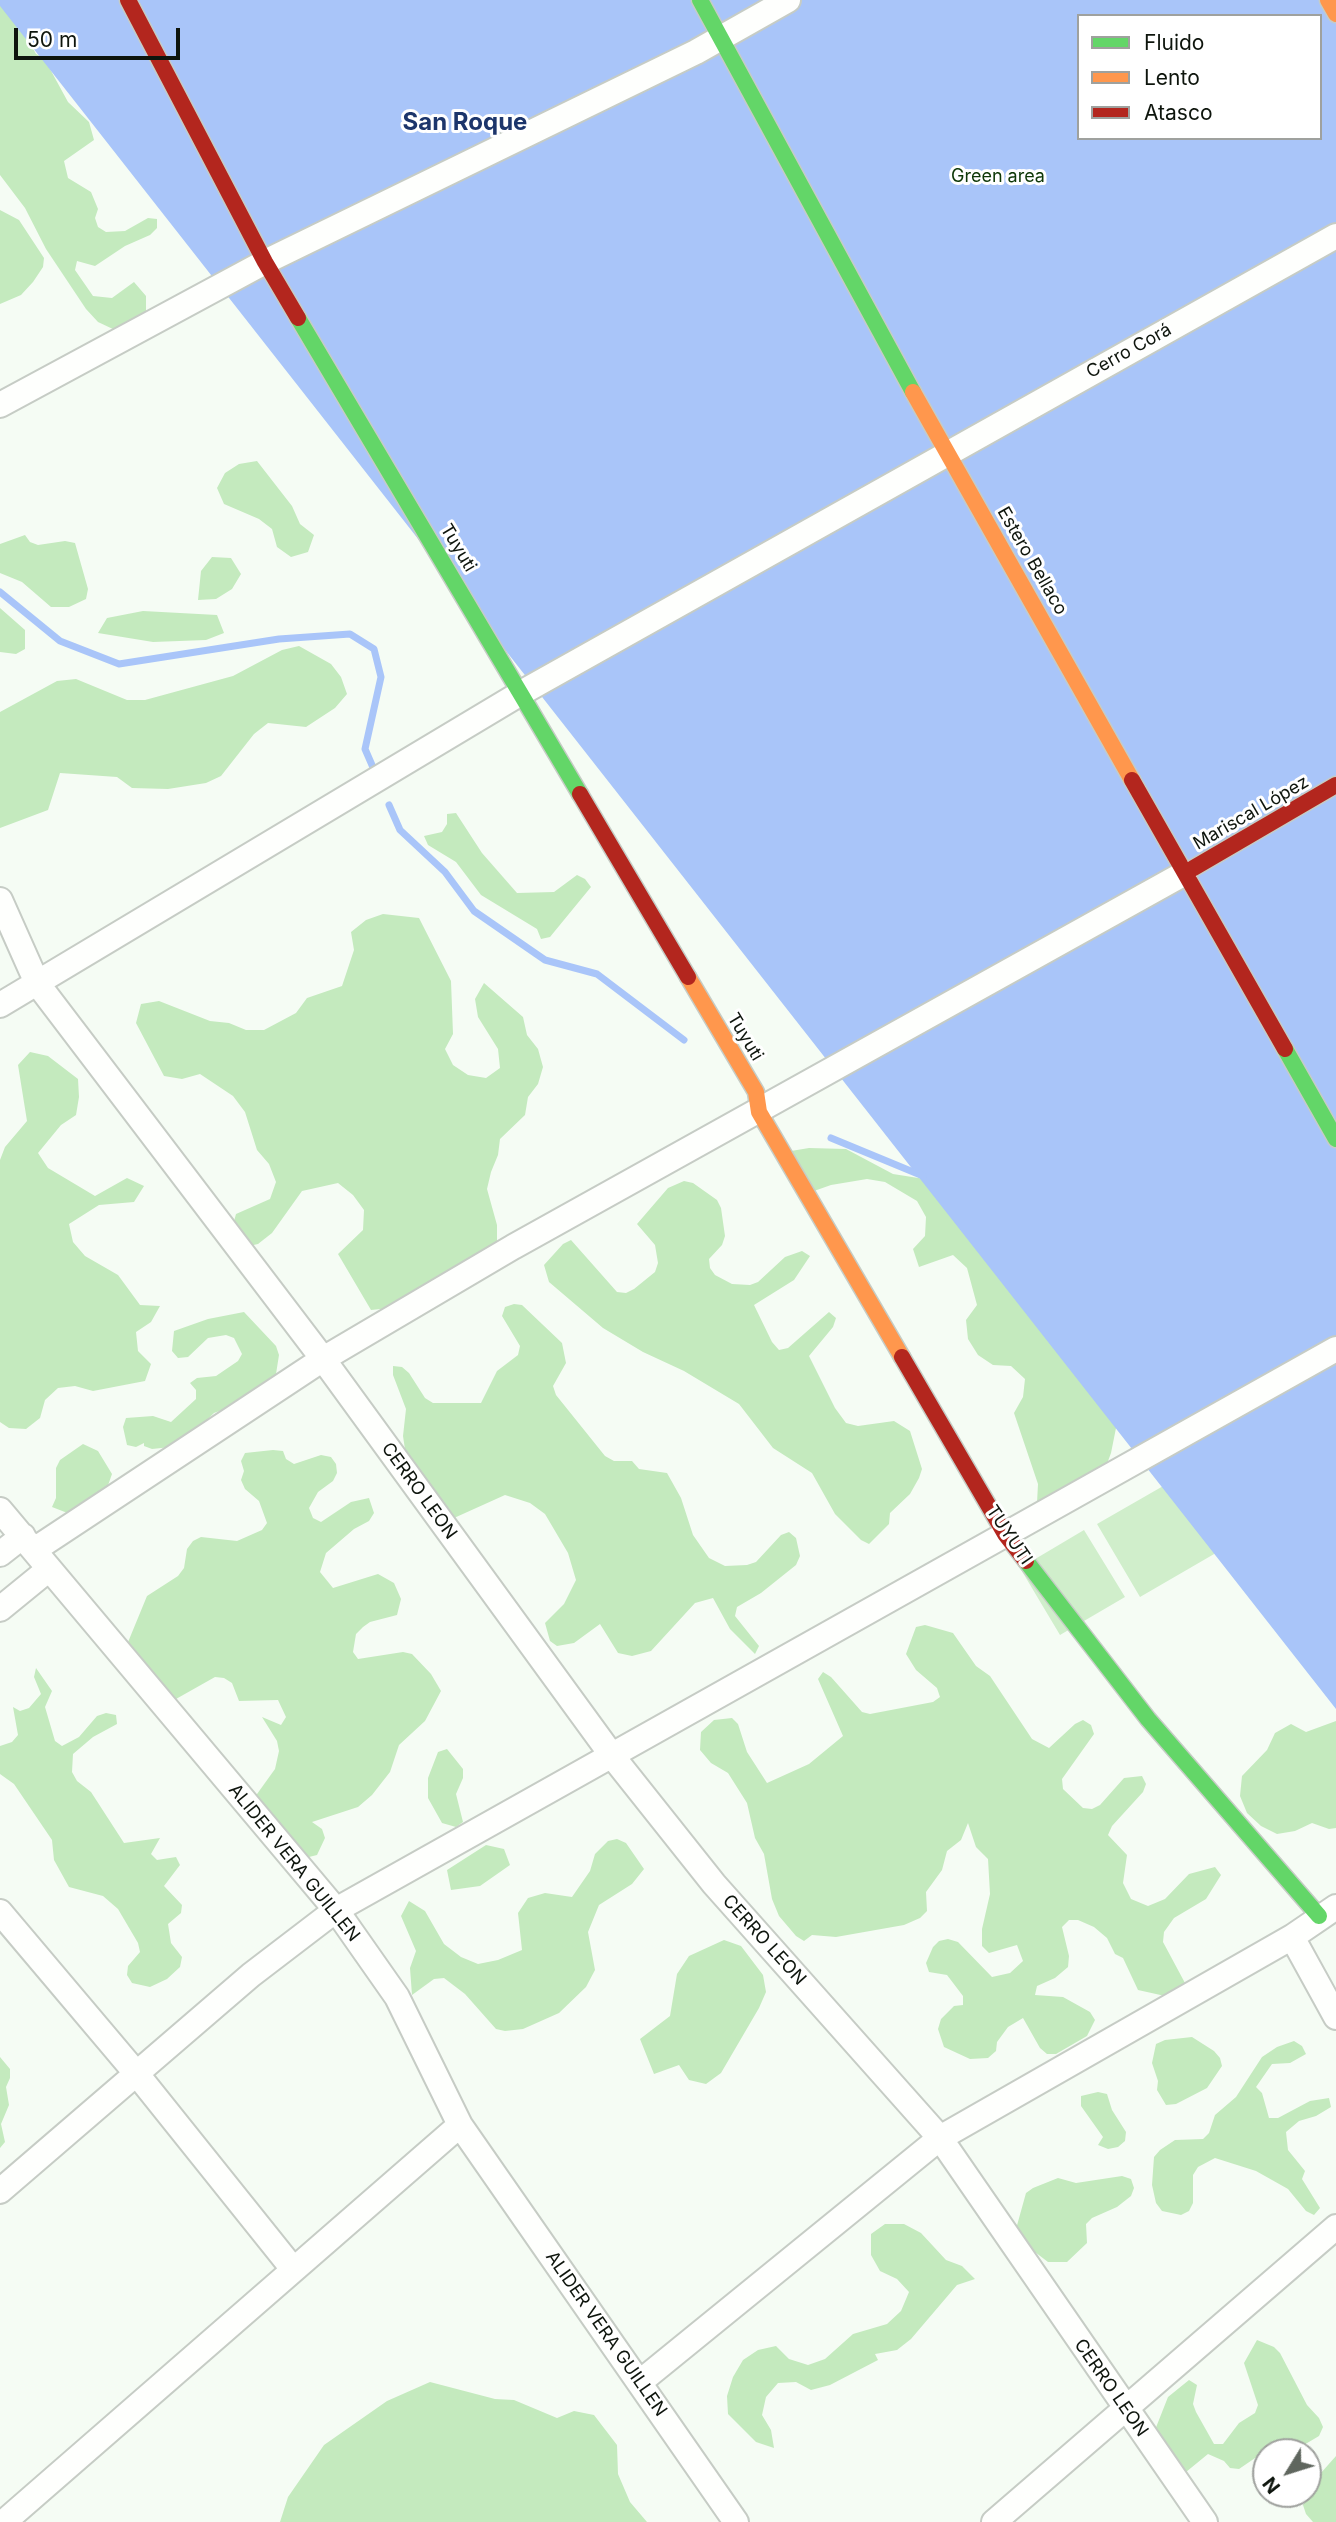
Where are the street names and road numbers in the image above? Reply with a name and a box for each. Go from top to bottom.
street label: Cerro Corá [1083,319,1175,383]
street label: Estero Bellaco [992,503,1072,619]
street label: Tuyuti [435,520,481,576]
street label: Mariscal López [1190,771,1312,855]
street label: Tuyuti [722,1009,768,1065]
street label: CERRO LEON [377,1438,461,1544]
street label: TUYUTI [981,1501,1037,1569]
street label: ALIDER VERA GUILLEN [224,1780,364,1946]
street label: CERRO LEON [718,1890,810,1990]
street label: ALIDER VERA GUILLEN [541,2247,671,2421]
street label: CERRO LEON [1069,2335,1153,2441]

